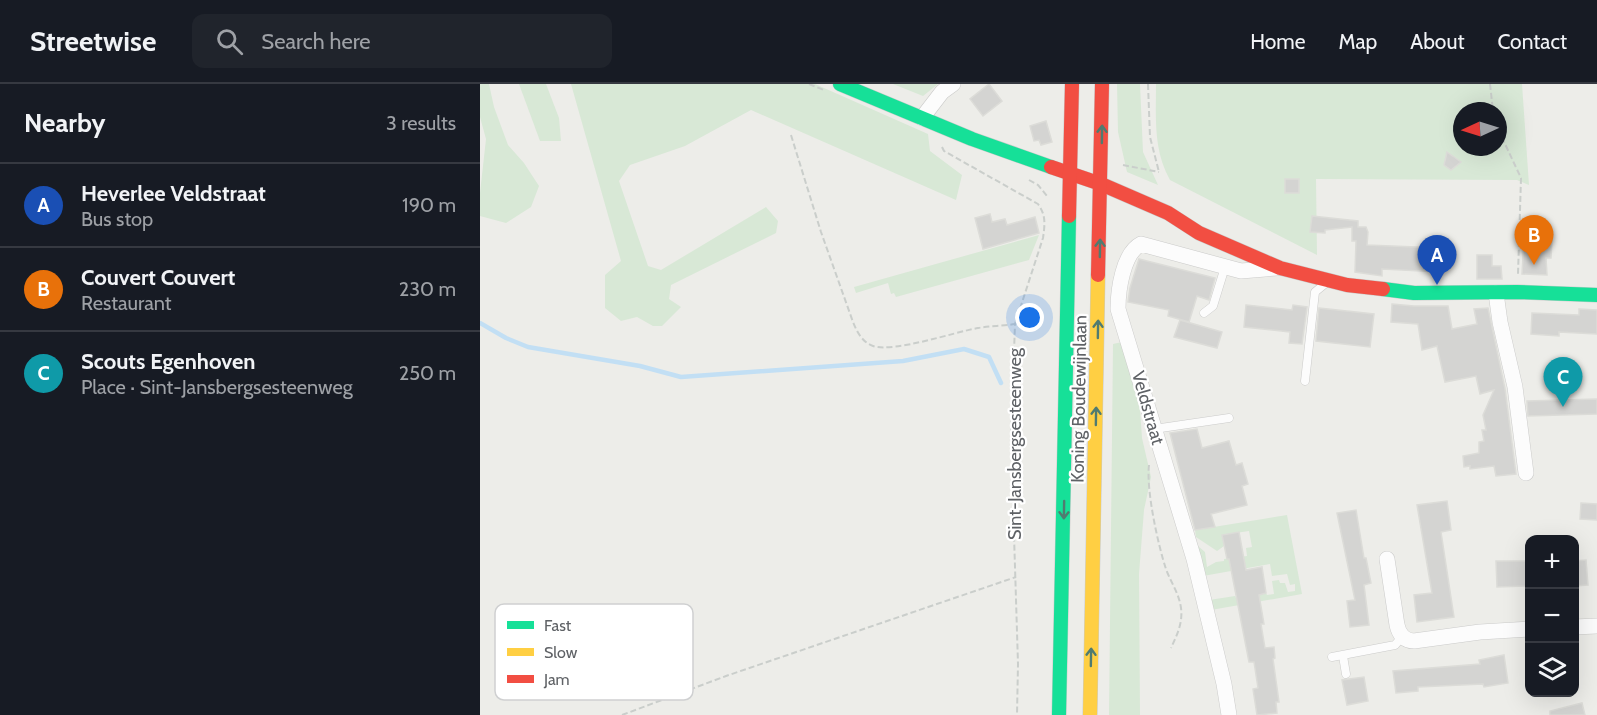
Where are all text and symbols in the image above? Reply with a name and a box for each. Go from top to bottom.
search box [192,14,612,68]
text: Streetwise [30,24,156,58]
icon: search [213,25,246,58]
text: Search here [261,28,371,55]
text: Home [1250,29,1306,54]
text: Map [1339,29,1377,54]
text: About [1410,29,1464,54]
text: Contact [1497,29,1567,54]
north arrow [1453,102,1507,156]
text: Nearby [24,107,105,139]
text: 3 results [386,111,456,135]
one-way arrow [1096,124,1108,144]
text: Heverlee Veldstraat [81,180,266,207]
text: A [37,193,50,217]
text: 190 m [402,193,456,217]
text: Bus stop [81,207,153,231]
pin: B [1514,216,1554,265]
pin: A [1418,236,1456,285]
one-way arrow [1094,238,1105,258]
text: Couvert Couvert [81,264,235,291]
text: B [37,277,50,301]
text: 230 m [399,277,456,301]
text: Restaurant [81,291,172,315]
your location [1015,303,1044,332]
street label: Koning Boudewijnlaan [1067,315,1091,483]
one-way arrow [1092,320,1104,340]
street label: Sint-Jansbergsesteenweg [1004,347,1026,540]
text: Scouts Egenhoven [81,348,255,375]
pin: C [1544,358,1582,407]
text: C [37,361,50,385]
text: 250 m [399,361,456,385]
street label: Veldstraat [1127,369,1169,447]
text: Place · Sint-Jansbergsesteenweg [81,375,353,399]
one-way arrow [1090,406,1102,426]
one-way arrow [1058,499,1069,519]
map controls [1525,535,1579,697]
button: + [1525,535,1579,589]
button: − [1525,589,1579,643]
legend [495,604,693,700]
text: Fast [544,616,572,635]
text: Slow [544,643,578,662]
button: layers [1525,643,1579,697]
one-way arrow [1085,647,1097,667]
text: Jam [543,670,570,689]

